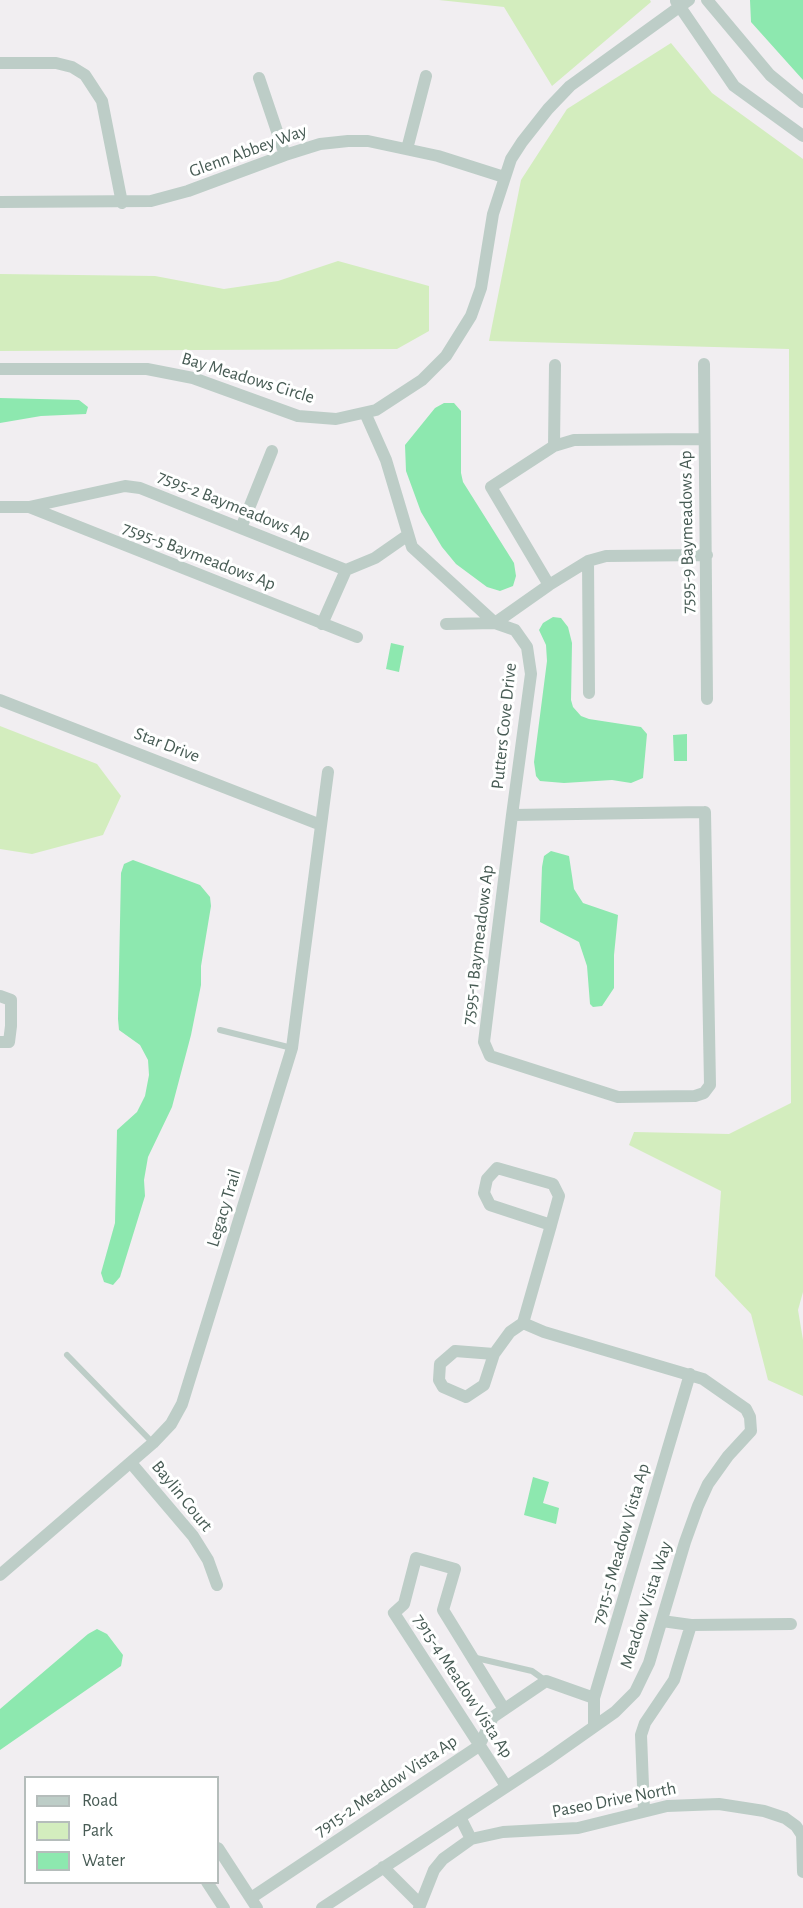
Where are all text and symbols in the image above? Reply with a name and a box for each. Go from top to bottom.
street label: Glenn Abbey Way [186,120,310,182]
street label: Bay Meadows Circle [179,348,317,408]
street label: 7595-9 Baymeadows Ap [675,450,699,614]
street label: 7595-2 Baymeadows Ap [154,465,314,547]
street label: 7595-5 Baymeadows Ap [119,517,279,595]
street label: Putters Cove Drive [487,662,521,790]
street label: Star Drive [131,723,203,767]
street label: 7595-1 Baymeadows Ap [457,864,499,1026]
street label: Legacy Trail [202,1166,246,1250]
street label: Baylin Court [147,1456,217,1536]
street label: 7915-5 Meadow Vista Ap [588,1461,654,1627]
street label: Meadow Vista Way [615,1539,677,1671]
street label: 7915-4 Meadow Vista Ap [408,1610,518,1762]
street label: 7915-2 Meadow Vista Ap [311,1730,461,1842]
legend [24,1776,219,1884]
street label: Paseo Drive North [550,1777,678,1823]
text: Road [82,1792,118,1810]
text: Park [82,1822,113,1840]
text: Water [82,1852,125,1870]

